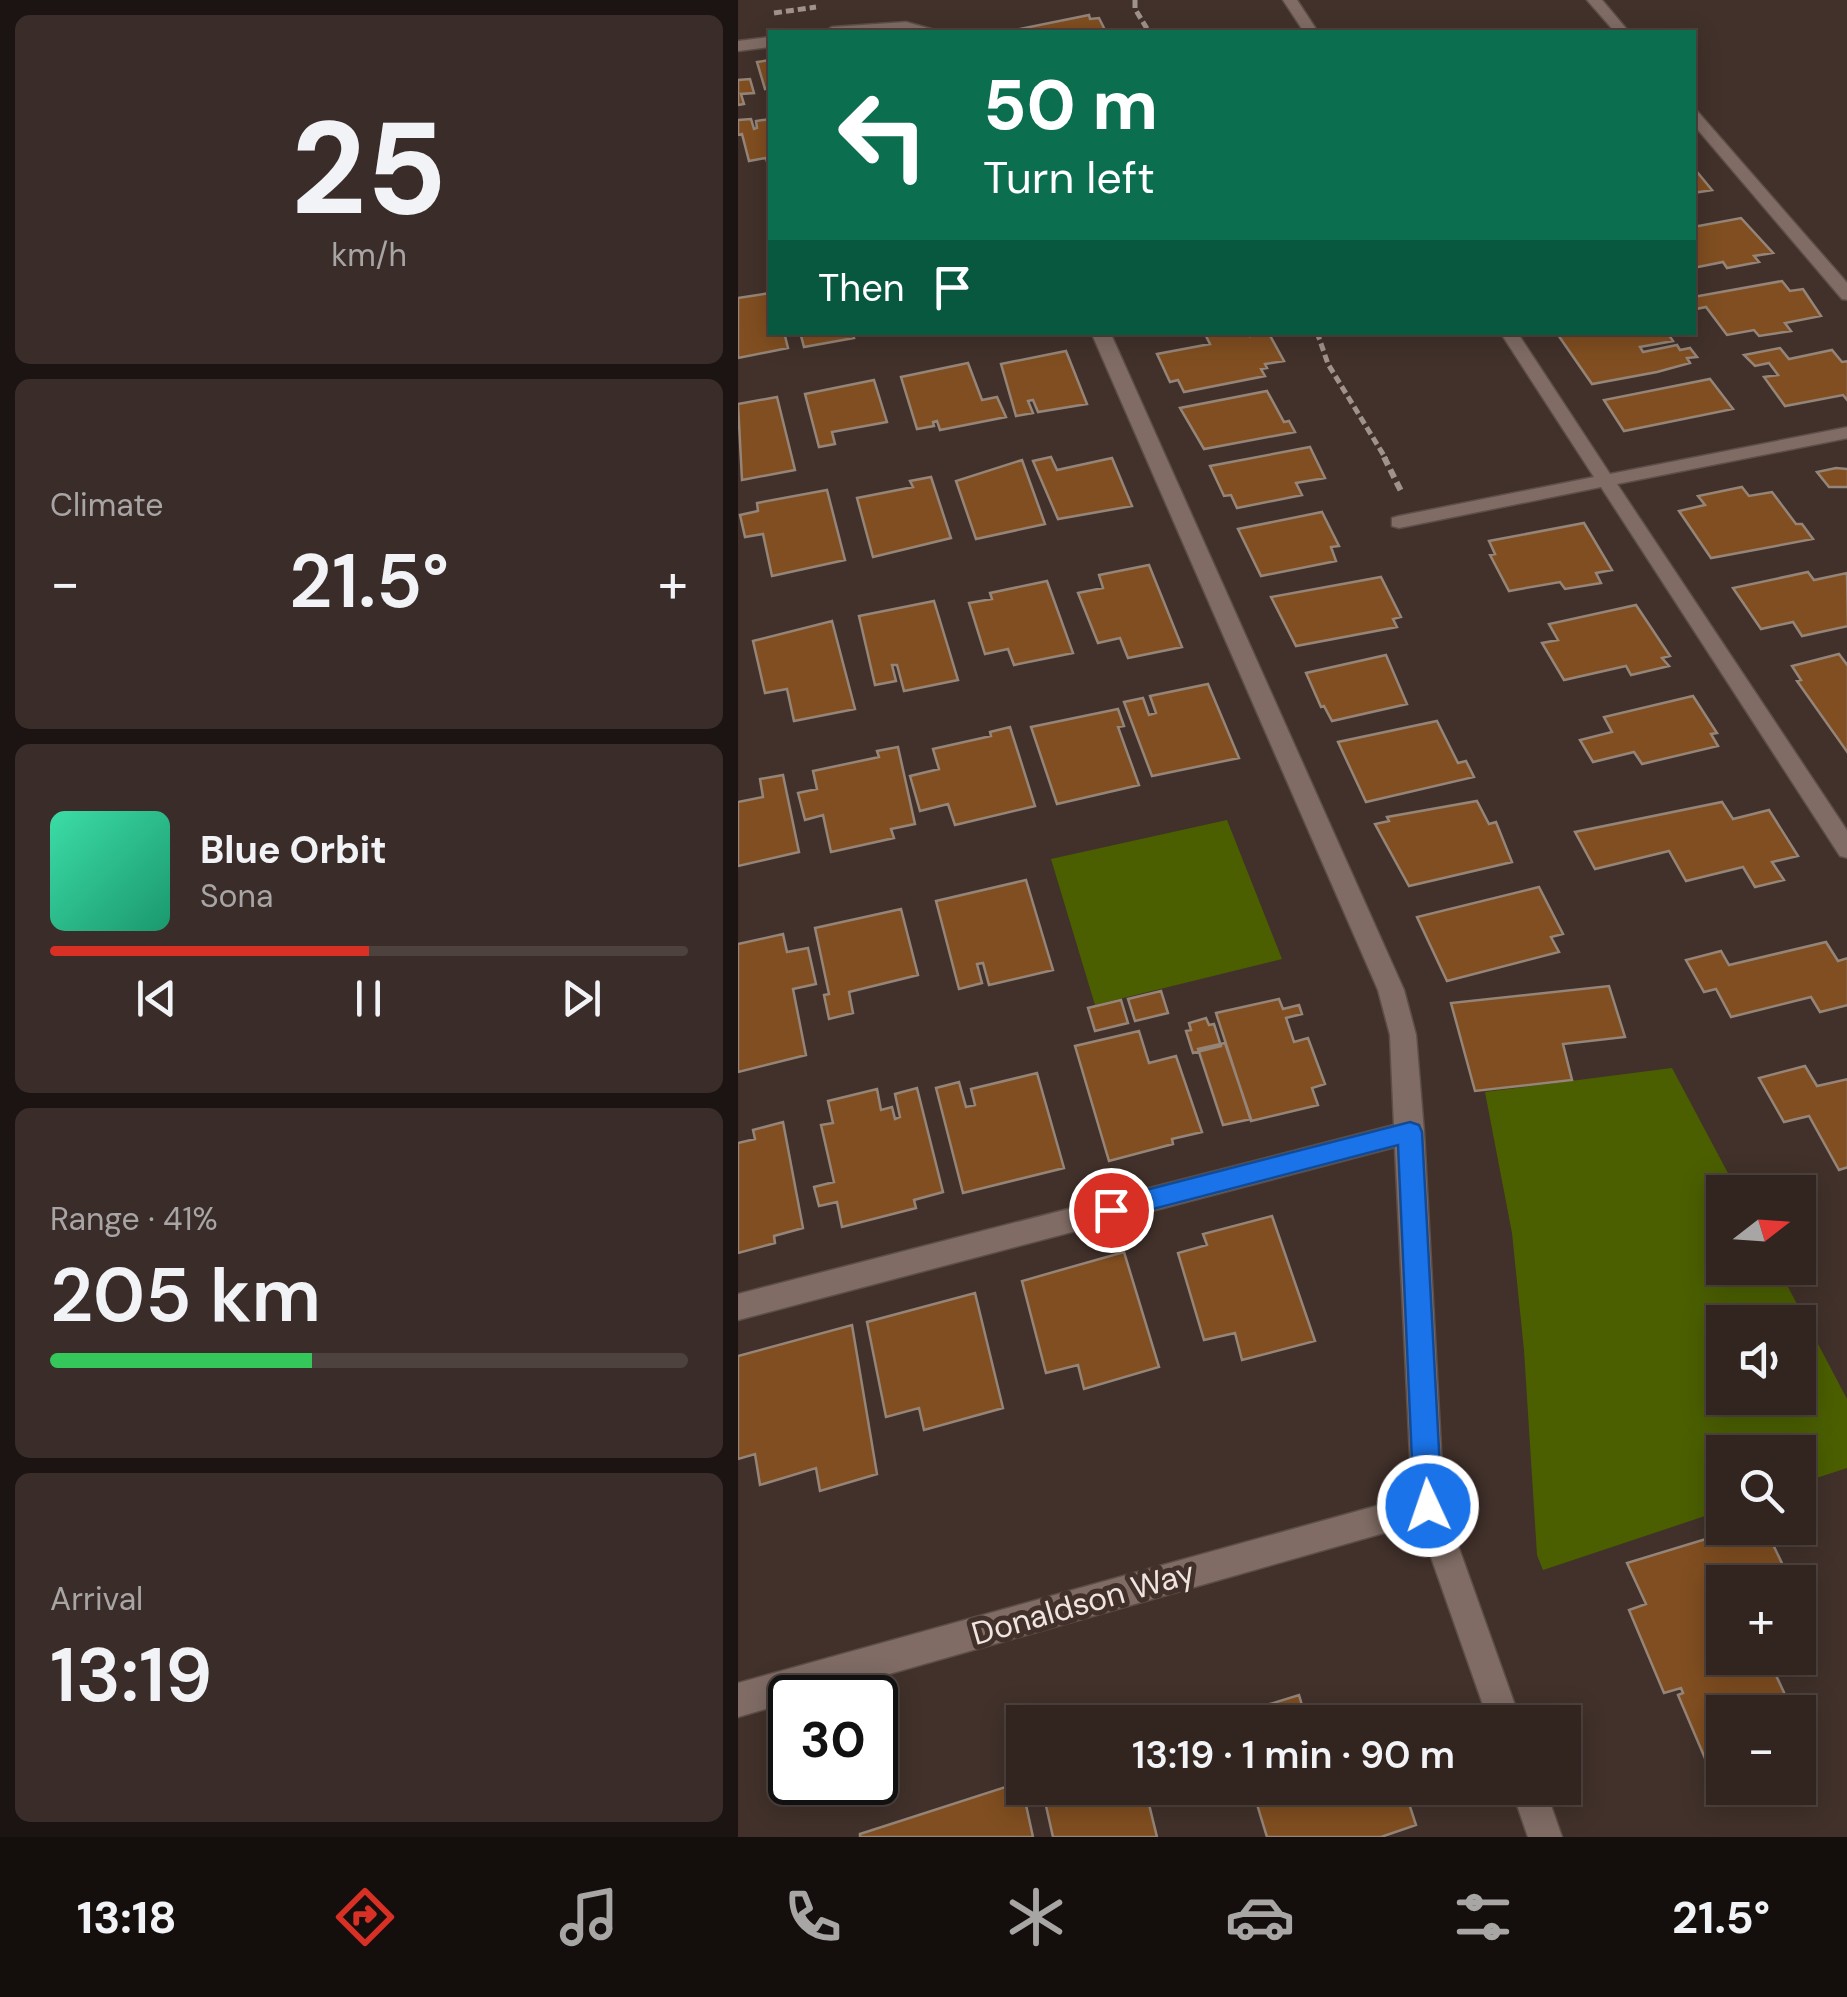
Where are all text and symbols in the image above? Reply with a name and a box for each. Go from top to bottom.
text: 50 m [983,60,1158,151]
icon: left [818,70,948,200]
text: 25 [291,84,447,253]
text: Turn left [983,148,1155,207]
text: km/h [331,234,407,276]
icon: arrive [925,260,980,315]
text: Then [818,263,905,313]
text: Climate [50,484,164,526]
text: 21.5° [289,533,449,630]
text: − [50,547,80,619]
text: + [658,547,688,619]
text: Blue Orbit [200,825,387,875]
text: Sona [200,875,273,917]
icon: previous [129,971,184,1026]
icon: pause [341,971,396,1026]
icon: next [554,971,609,1026]
pin [1069,1168,1154,1253]
north arrow [1706,1175,1816,1285]
map controls [1706,1175,1816,1805]
icon: arrive [1084,1183,1139,1238]
text: Range · 41% [50,1198,218,1240]
text: 205 km [50,1247,321,1344]
button: sound [1706,1305,1816,1415]
button: search [1706,1435,1816,1545]
position arrow [1376,1454,1480,1558]
street label: Donaldson Way [967,1551,1200,1655]
button: + [1706,1565,1816,1675]
text: Arrival [50,1578,143,1620]
text: 13:19 [50,1627,213,1724]
speed limit sign: 30 [768,1675,898,1805]
button: − [1706,1695,1816,1805]
text: 13:19 · 1 min · 90 m [1132,1730,1455,1780]
icon: directions [330,1882,400,1952]
icon: music [554,1882,624,1952]
icon: phone [778,1882,848,1952]
icon: climate [1001,1882,1071,1952]
icon: car [1225,1882,1295,1952]
icon: filters [1448,1882,1518,1952]
text: 13:18 [77,1888,177,1947]
text: 21.5° [1672,1888,1770,1947]

